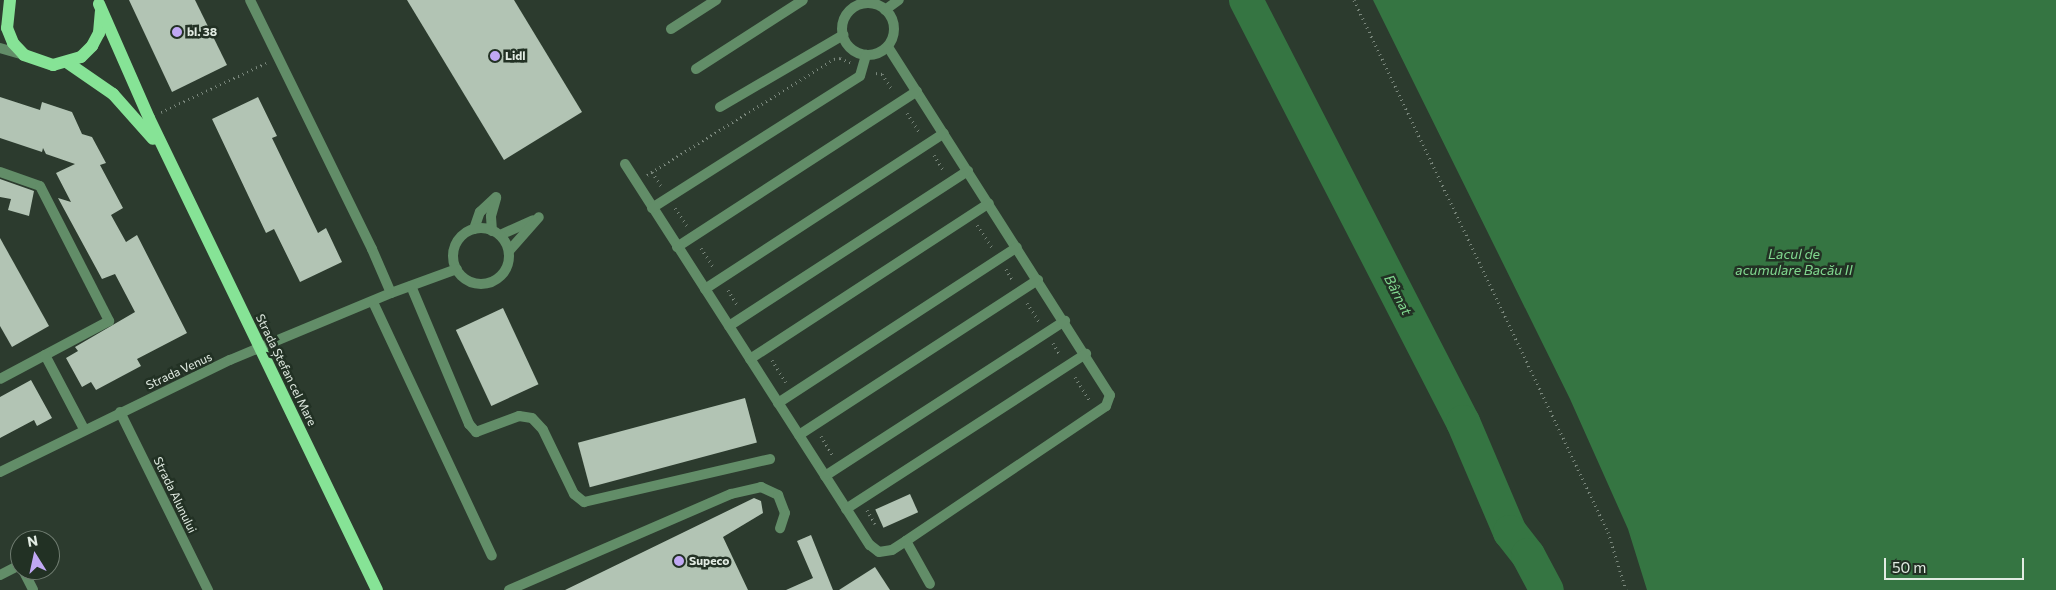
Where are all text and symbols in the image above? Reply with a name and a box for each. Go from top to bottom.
place label: bl. 38 [187,25,217,39]
marker: bl. 38 [171,26,183,38]
place label: Lidl [505,49,526,63]
marker: Lidl [489,50,501,62]
water label: Lacul de acumulare Bacău II [1735,246,1853,278]
water label: Bârnat [1381,272,1415,318]
street label: Strada Ștefan cel Mare [253,312,319,428]
street label: Strada Venus [144,349,214,393]
street label: Strada Alunului [150,455,200,535]
north arrow [10,530,60,580]
text: N [26,531,39,550]
scale bar [1886,548,2026,580]
place label: Supeco [689,554,729,568]
marker: Supeco [673,555,685,567]
text: 50 m [1892,558,1926,576]

